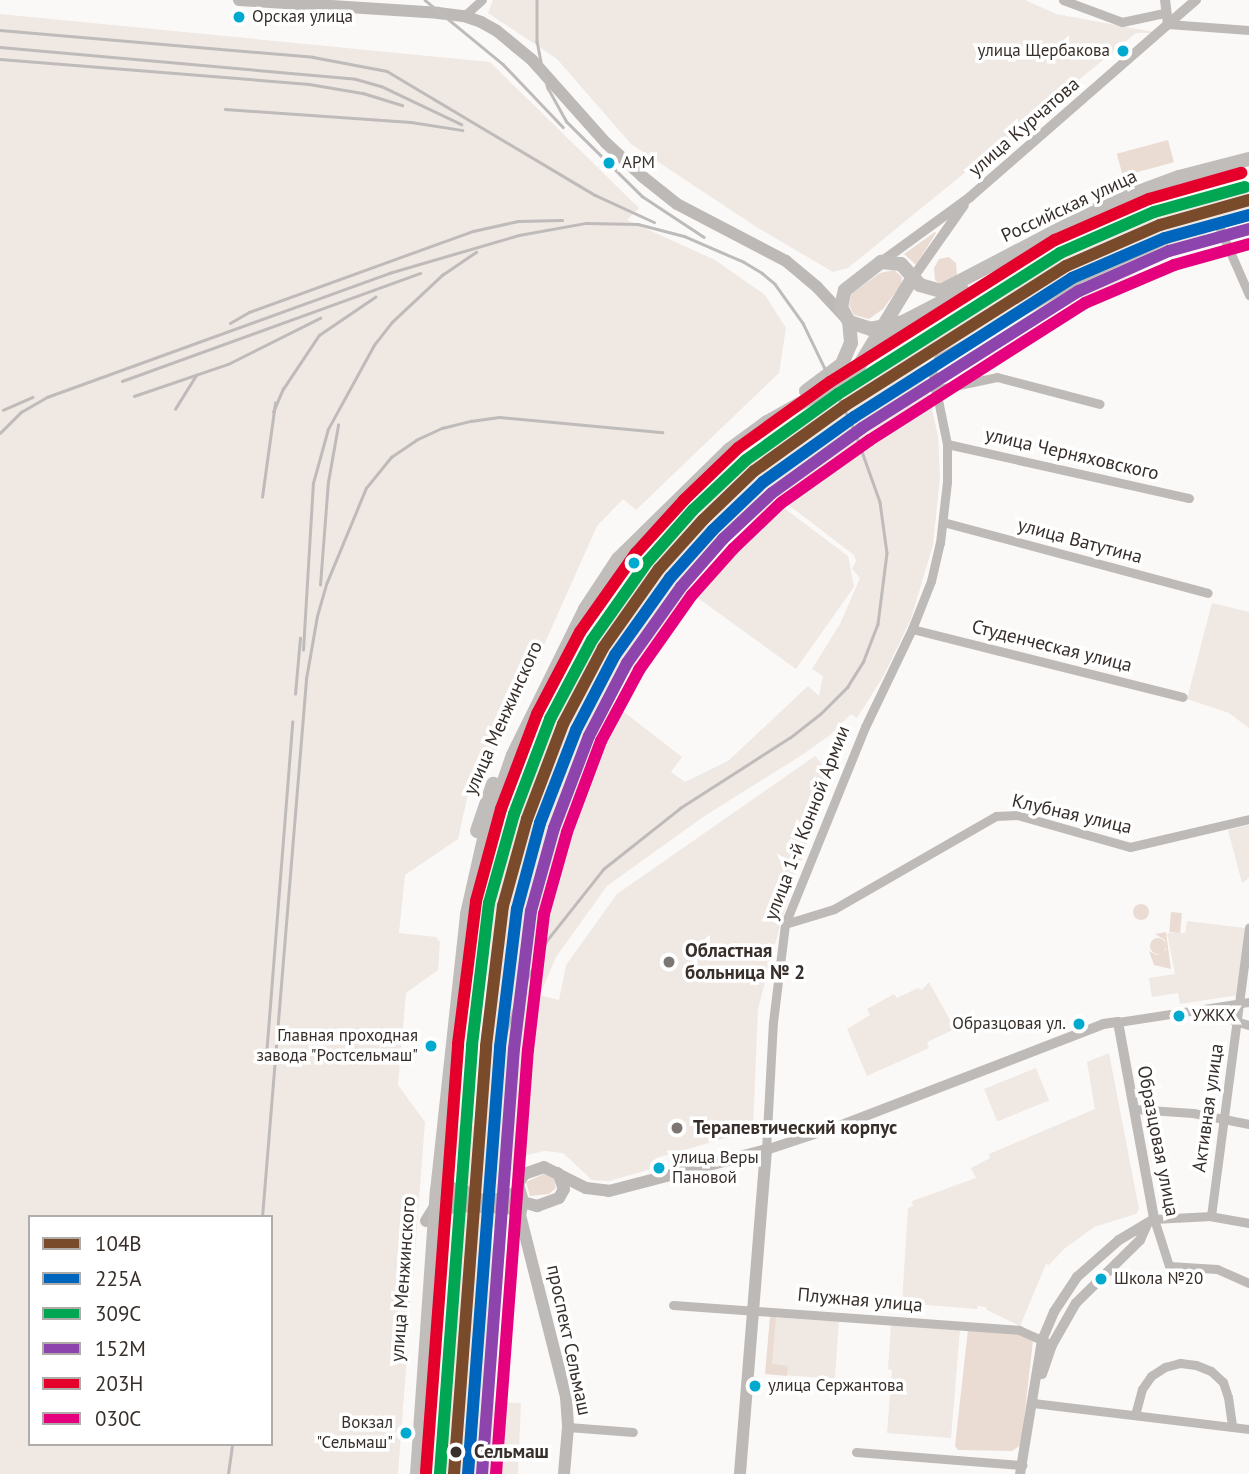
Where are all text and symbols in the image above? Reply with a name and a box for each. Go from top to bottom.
place label: Орская улица [252,7,353,27]
marker: Орская улица [232,10,246,24]
place label: улица Щербакова [978,41,1110,61]
marker: улица Щербакова [1116,44,1130,58]
street label: улица Курчатова [964,73,1084,181]
place label: АРМ [622,153,655,173]
marker: АРМ [602,156,616,170]
street label: Российская улица [998,165,1140,247]
street label: улица Черняховского [983,423,1161,485]
street label: улица Ватутина [1015,513,1145,569]
unlabelled marker [627,556,641,570]
street label: Студенческая улица [970,615,1134,677]
street label: улица Менжинского [459,638,547,798]
street label: улица 1-й Конной Армии [759,722,855,924]
street label: Клубная улица [1010,789,1134,839]
place label: Областная больница № 2 [685,940,805,984]
marker: Областная больница № 2 [659,952,679,972]
place label: УЖКХ [1192,1006,1236,1026]
marker: УЖКХ [1172,1009,1186,1023]
place label: Образцовая ул. [952,1014,1066,1034]
marker: Образцовая ул. [1072,1017,1086,1031]
place label: Главная проходная завода "Ростсельмаш" [255,1026,418,1066]
marker: Главная проходная завода "Ростсельмаш" [424,1039,438,1053]
street label: Активная улица [1188,1042,1228,1174]
street label: Образцовая улица [1132,1064,1184,1218]
place label: Терапевтический корпус [693,1117,897,1139]
marker: Терапевтический корпус [667,1118,687,1138]
place label: улица Веры Пановой [672,1148,759,1188]
marker: улица Веры Пановой [652,1161,666,1175]
street label: улица Менжинского [386,1195,420,1363]
legend [28,1215,273,1446]
text: 104В [95,1230,142,1257]
street label: проспект Сельмаш [542,1262,596,1418]
text: 225А [95,1265,142,1292]
place label: Школа №20 [1114,1269,1203,1289]
marker: Школа №20 [1094,1272,1108,1286]
street label: Плужная улица [796,1283,924,1317]
text: 309С [95,1300,141,1327]
text: 152М [95,1335,146,1362]
text: 203Н [95,1370,143,1397]
place label: улица Сержантова [768,1376,904,1396]
marker: улица Сержантова [748,1379,762,1393]
text: 030C [95,1405,141,1432]
place label: Вокзал "Сельмаш" [317,1413,393,1453]
marker: Вокзал "Сельмаш" [399,1426,413,1440]
marker: Сельмаш [444,1440,468,1464]
place label: Сельмаш [474,1441,549,1463]

